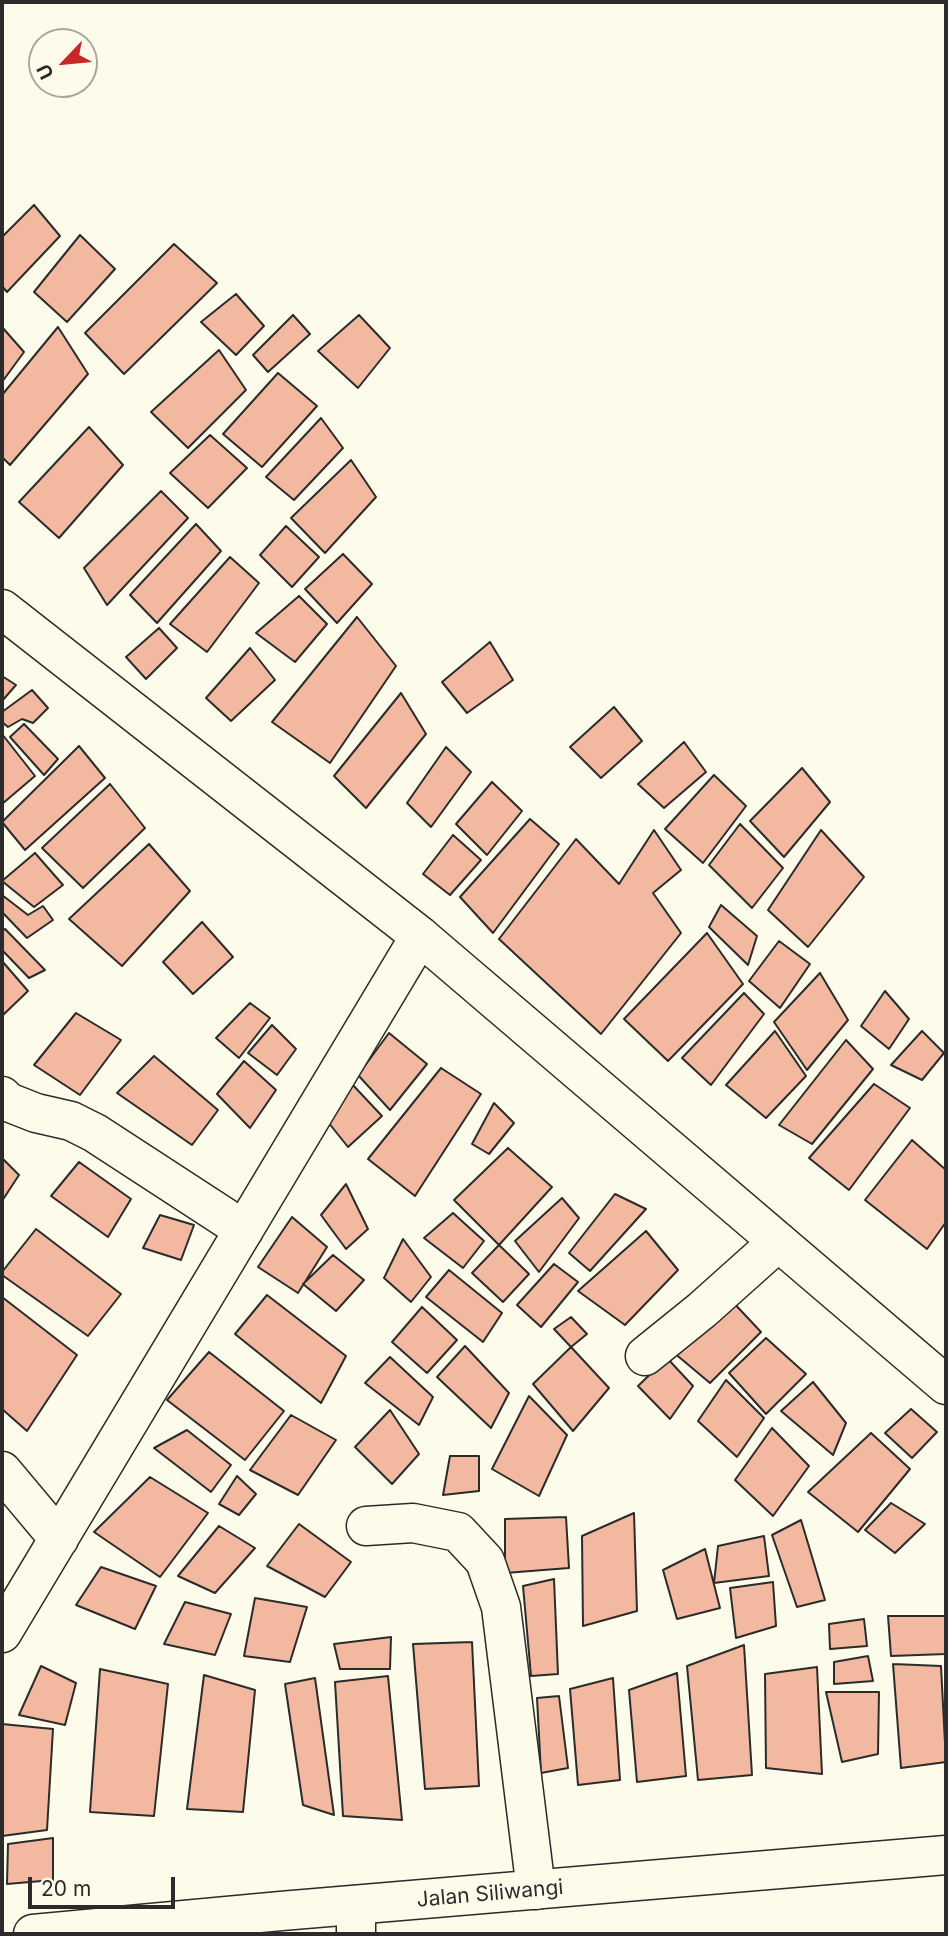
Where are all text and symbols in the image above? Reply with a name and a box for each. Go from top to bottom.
north arrow [28,28,98,98]
text: U [32,60,59,83]
scale bar [32,1862,178,1906]
street label: Jalan Siliwangi [416,1875,564,1913]
text: 20 m [41,1876,91,1901]

